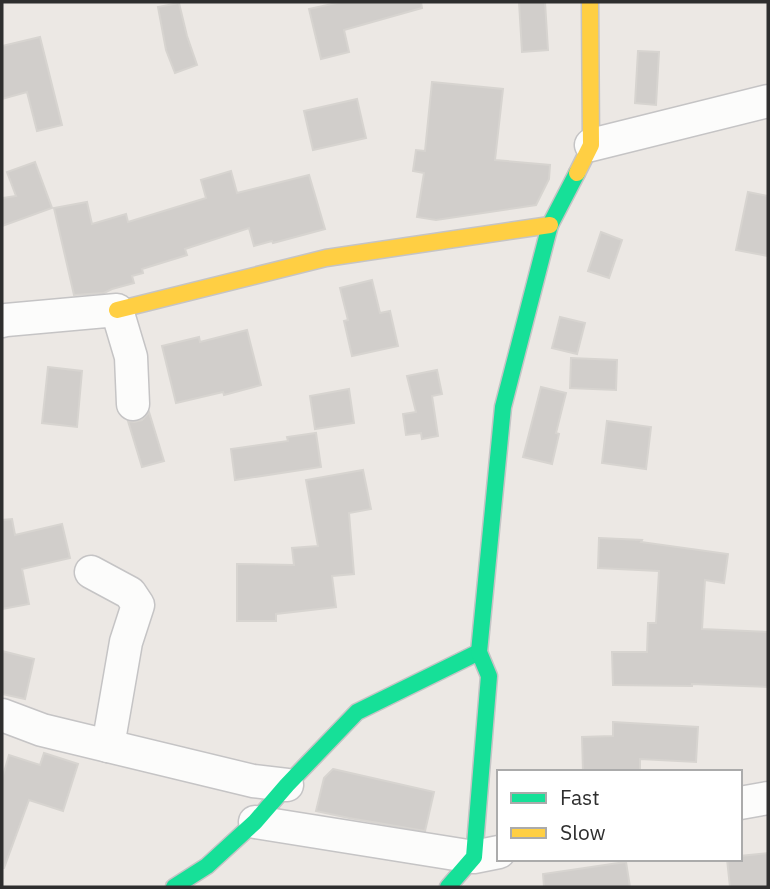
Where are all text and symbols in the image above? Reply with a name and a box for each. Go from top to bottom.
legend [497,770,742,861]
text: Fast [560,783,600,811]
text: Slow [560,818,606,846]

